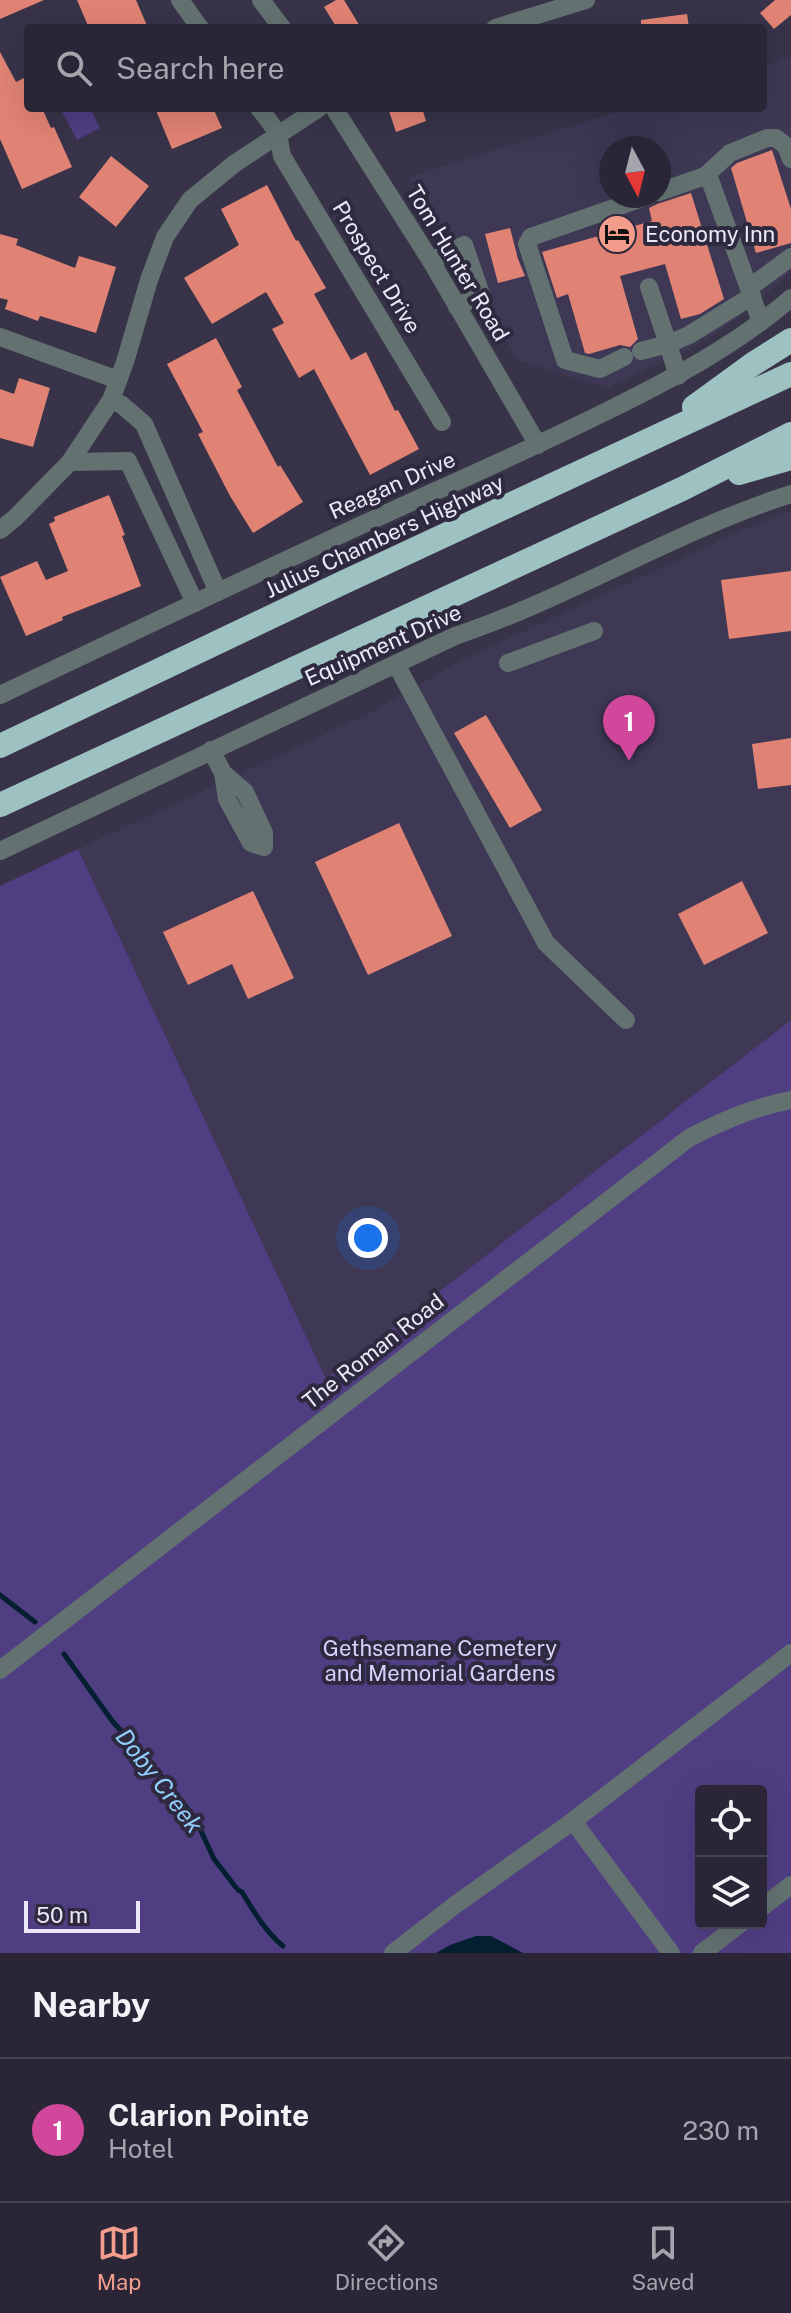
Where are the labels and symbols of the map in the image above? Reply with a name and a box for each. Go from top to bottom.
north arrow [599,136,671,208]
street label: Tom Hunter Road [401,180,515,346]
street label: Prospect Drive [327,196,427,338]
hotel icon: Economy Inn [596,213,638,255]
place label: Economy Inn [645,221,775,247]
street label: Reagan Drive [325,446,459,524]
street label: Julius Chambers Highway [260,469,508,603]
street label: Equipment Drive [301,599,465,691]
pin: 1 [603,695,655,761]
your location [348,1218,388,1258]
street label: The Roman Road [297,1288,449,1414]
park label: Gethsemane Cemetery and Memorial Gardens [323,1635,557,1686]
water label: Doby Creek [110,1723,209,1838]
scale bar [24,1897,140,1933]

